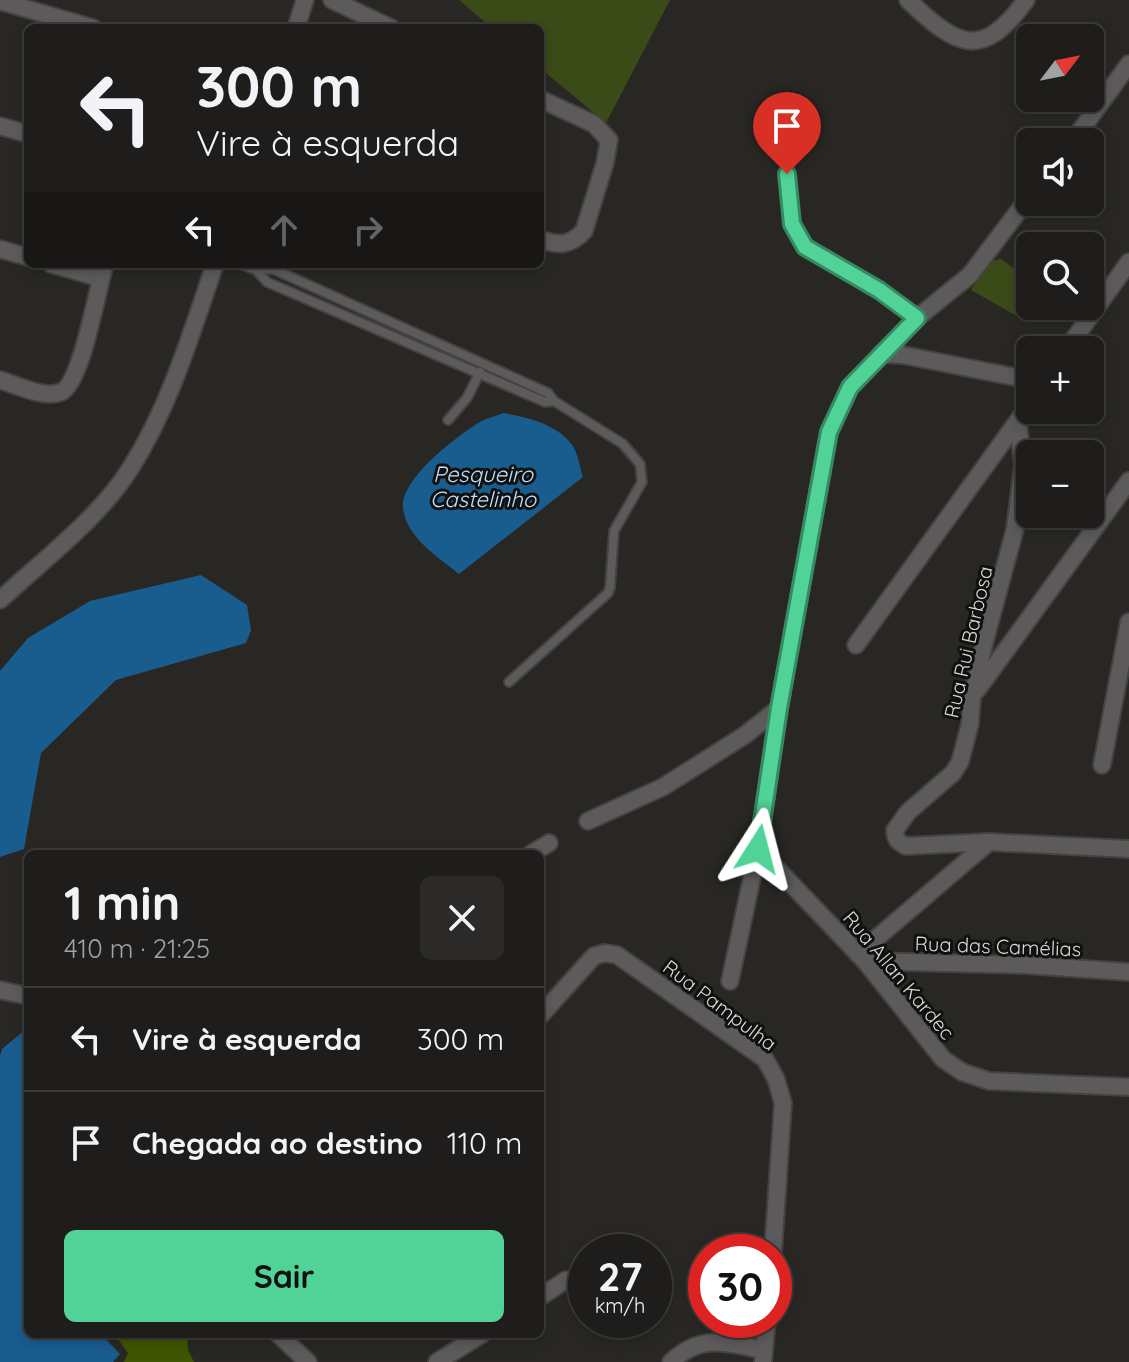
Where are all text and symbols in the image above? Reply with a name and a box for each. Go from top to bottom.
north arrow [1016,24,1104,112]
map controls [1016,24,1104,528]
text: 300 m [196,51,362,121]
icon: left [64,56,168,160]
pin [753,92,821,174]
icon: arrive [765,104,809,148]
text: Vire à esquerda [196,120,459,165]
button: sound [1016,128,1104,216]
icon: left [178,208,222,252]
icon: ahead [262,208,306,252]
icon: right [346,208,390,252]
button: search [1016,232,1104,320]
button: + [1016,336,1104,424]
button: − [1016,440,1104,528]
water label: Pesqueiro Castelinho [430,460,538,513]
street label: Rua Rui Barbosa [938,564,998,720]
position arrow [716,807,800,891]
text: 1 min [64,872,180,932]
button: close [420,876,504,960]
street label: Rua Allan Kardec [838,906,960,1044]
street label: Rua das Camélias [914,931,1082,961]
text: 410 m · 21:25 [64,932,210,965]
street label: Rua Pampulha [658,954,782,1056]
icon: left [64,1017,108,1061]
text: Vire à esquerda [132,1020,361,1058]
text: 300 m [417,1020,504,1058]
icon: arrive [64,1121,108,1165]
text: Chegada ao destino [132,1124,423,1162]
text: 110 m [447,1124,522,1162]
button: Sair [64,1230,504,1322]
speed limit sign: 30 [688,1234,792,1338]
text: 27 [598,1251,642,1301]
text: km/h [595,1293,645,1318]

